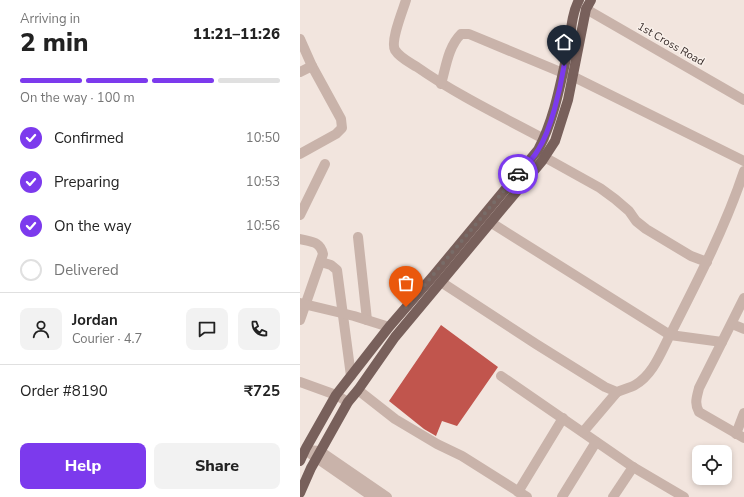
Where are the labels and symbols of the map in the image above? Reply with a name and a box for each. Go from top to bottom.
street label: 1st Cross Road [635,19,707,69]
pin [547,25,581,66]
courier [498,154,538,194]
pin [389,266,423,307]

